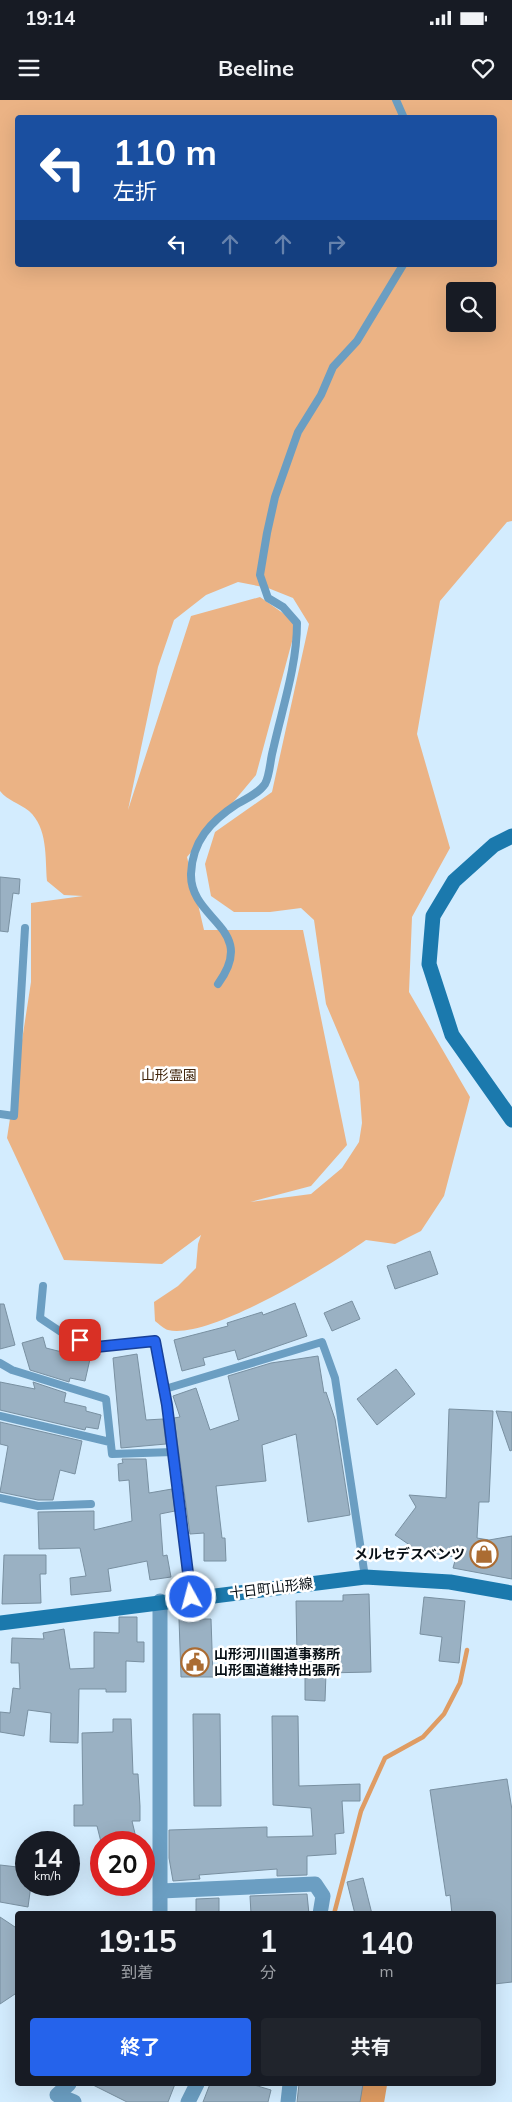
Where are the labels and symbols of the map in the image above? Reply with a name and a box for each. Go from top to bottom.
park label: 山形霊園 [141,1066,197,1084]
pin [59,1319,101,1361]
shop icon: メルセデスベンツ [469,1539,499,1569]
place label: メルセデスベンツ [354,1545,465,1563]
position arrow [164,1570,216,1622]
street label: 十日町山形線 [228,1574,314,1602]
place label: 山形河川国道事務所 山形国道維持出張所 [214,1645,340,1679]
public building icon: 山形河川国道事務所 山形国道維持出張所 [180,1647,210,1677]
speed limit sign: 20 [90,1831,155,1896]

